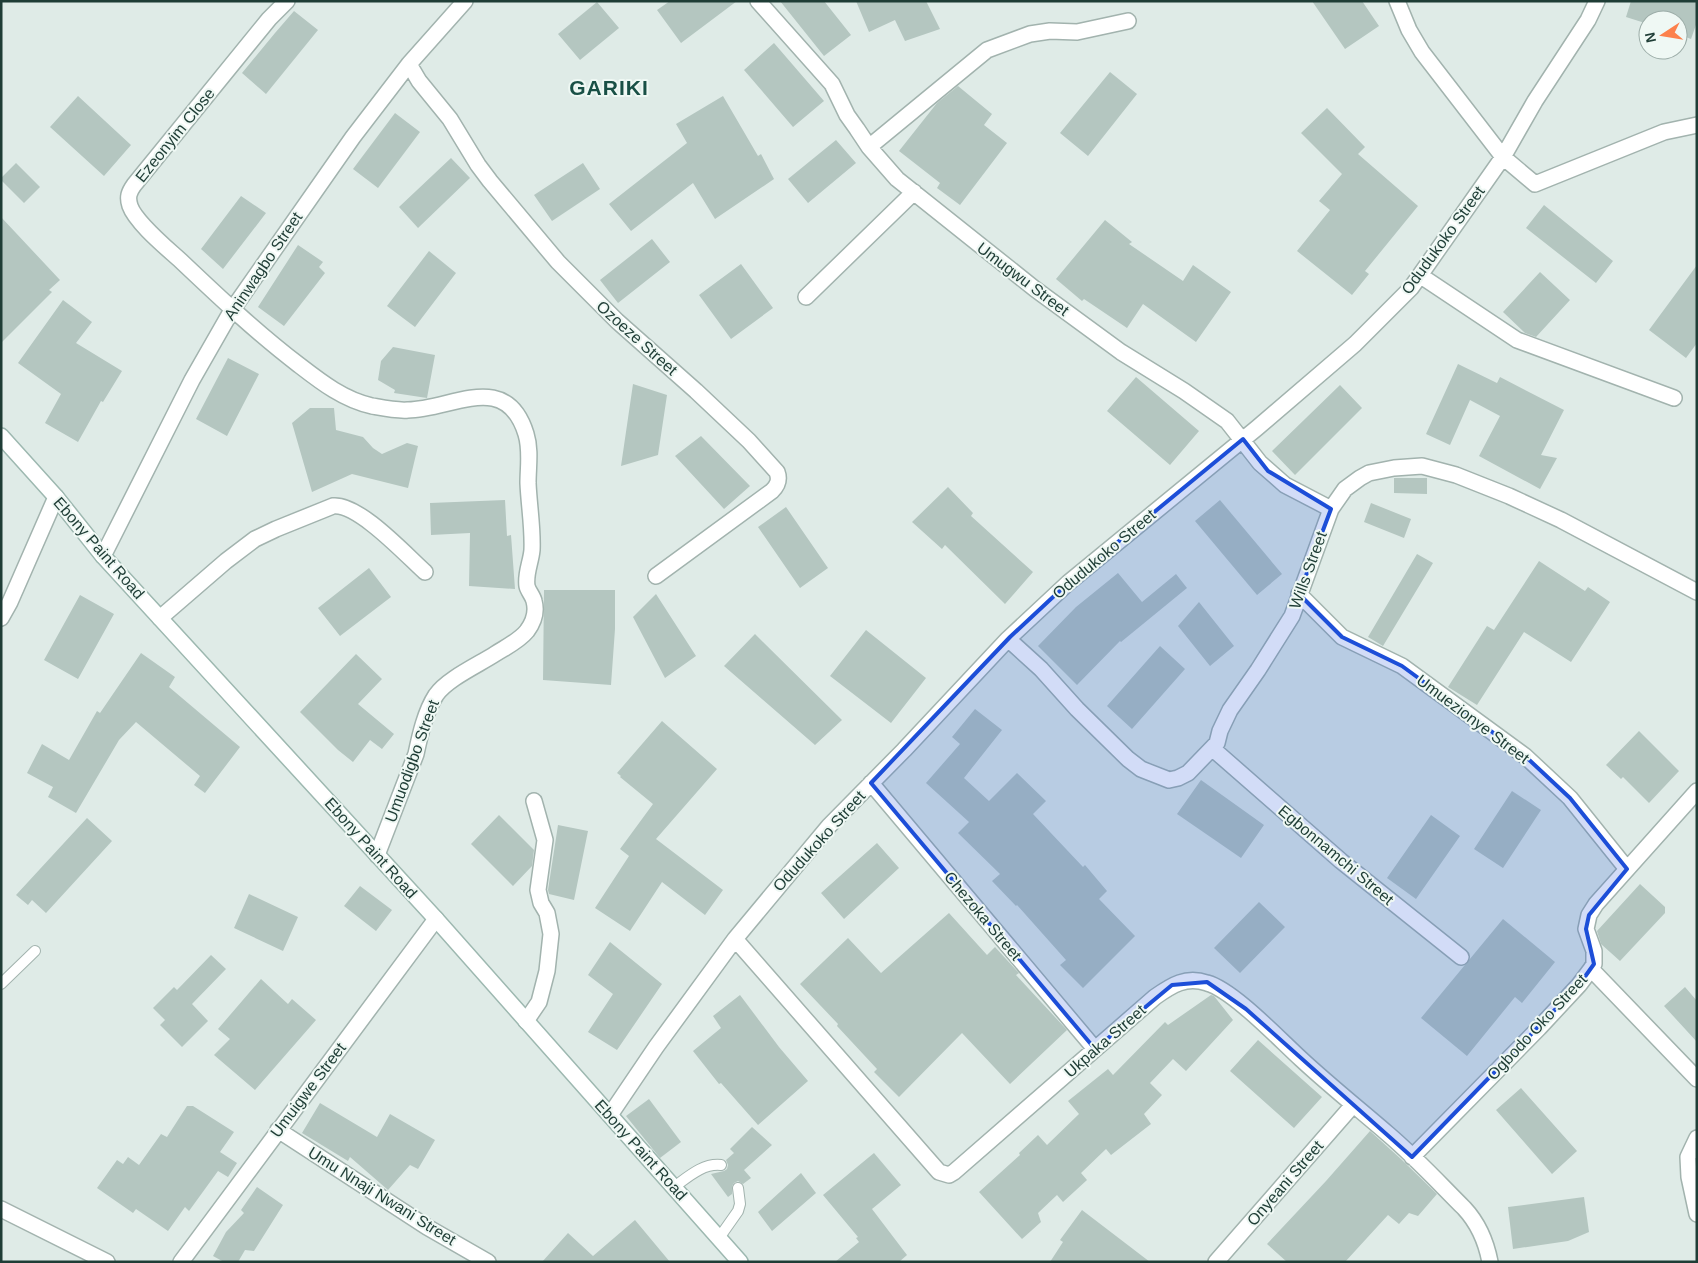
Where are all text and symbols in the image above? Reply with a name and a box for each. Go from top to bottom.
north arrow [1638,10,1688,60]
text: N [1641,31,1659,44]
district label: GARIKI [569,76,649,99]
street label: Ezeonyim Close [132,85,218,185]
street label: Odudukoko Street [1398,182,1488,297]
street label: Aninwagbo Street [221,208,306,323]
street label: Umugwu Street [974,239,1073,319]
street label: Ozoeze Street [593,297,681,379]
street label: Ebony Paint Road [50,494,148,602]
street label: Odudukoko Street [1049,506,1159,602]
street label: Wills Street [1286,529,1330,611]
street label: Umuezionye Street [1414,671,1533,767]
street label: Umuodigbo Street [382,697,442,825]
street label: Odudukoko Street [770,787,869,895]
street label: Ebony Paint Road [322,794,420,902]
street label: Egbonnamchi Street [1275,802,1397,908]
street label: Chezoka Street [941,868,1025,964]
street label: Ogbodo Oko Street [1484,970,1591,1083]
street label: Ukpaka Street [1061,1001,1149,1081]
street label: Umuigwe Street [267,1039,349,1141]
street label: Ebony Paint Road [592,1096,690,1204]
street label: Onyeani Street [1244,1137,1327,1229]
street label: Umu Nnaji Nwani Street [305,1144,459,1249]

